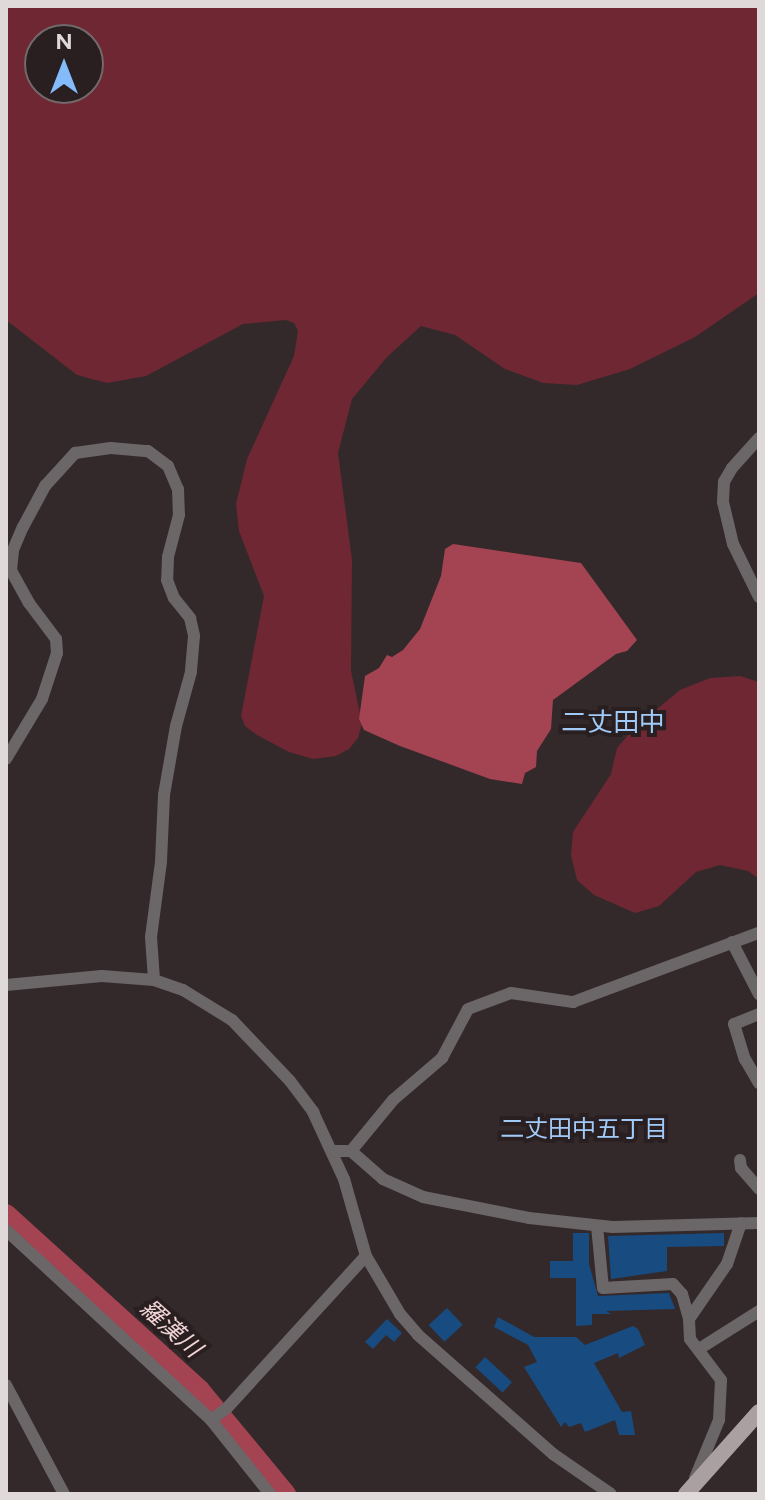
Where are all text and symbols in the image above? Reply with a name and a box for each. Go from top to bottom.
north arrow [24,24,104,104]
text: N [55,28,73,55]
district label: 二丈田中 [561,707,665,739]
district label: 二丈田中五丁目 [500,1115,668,1143]
water label: 羅漢川 [135,1293,207,1363]

